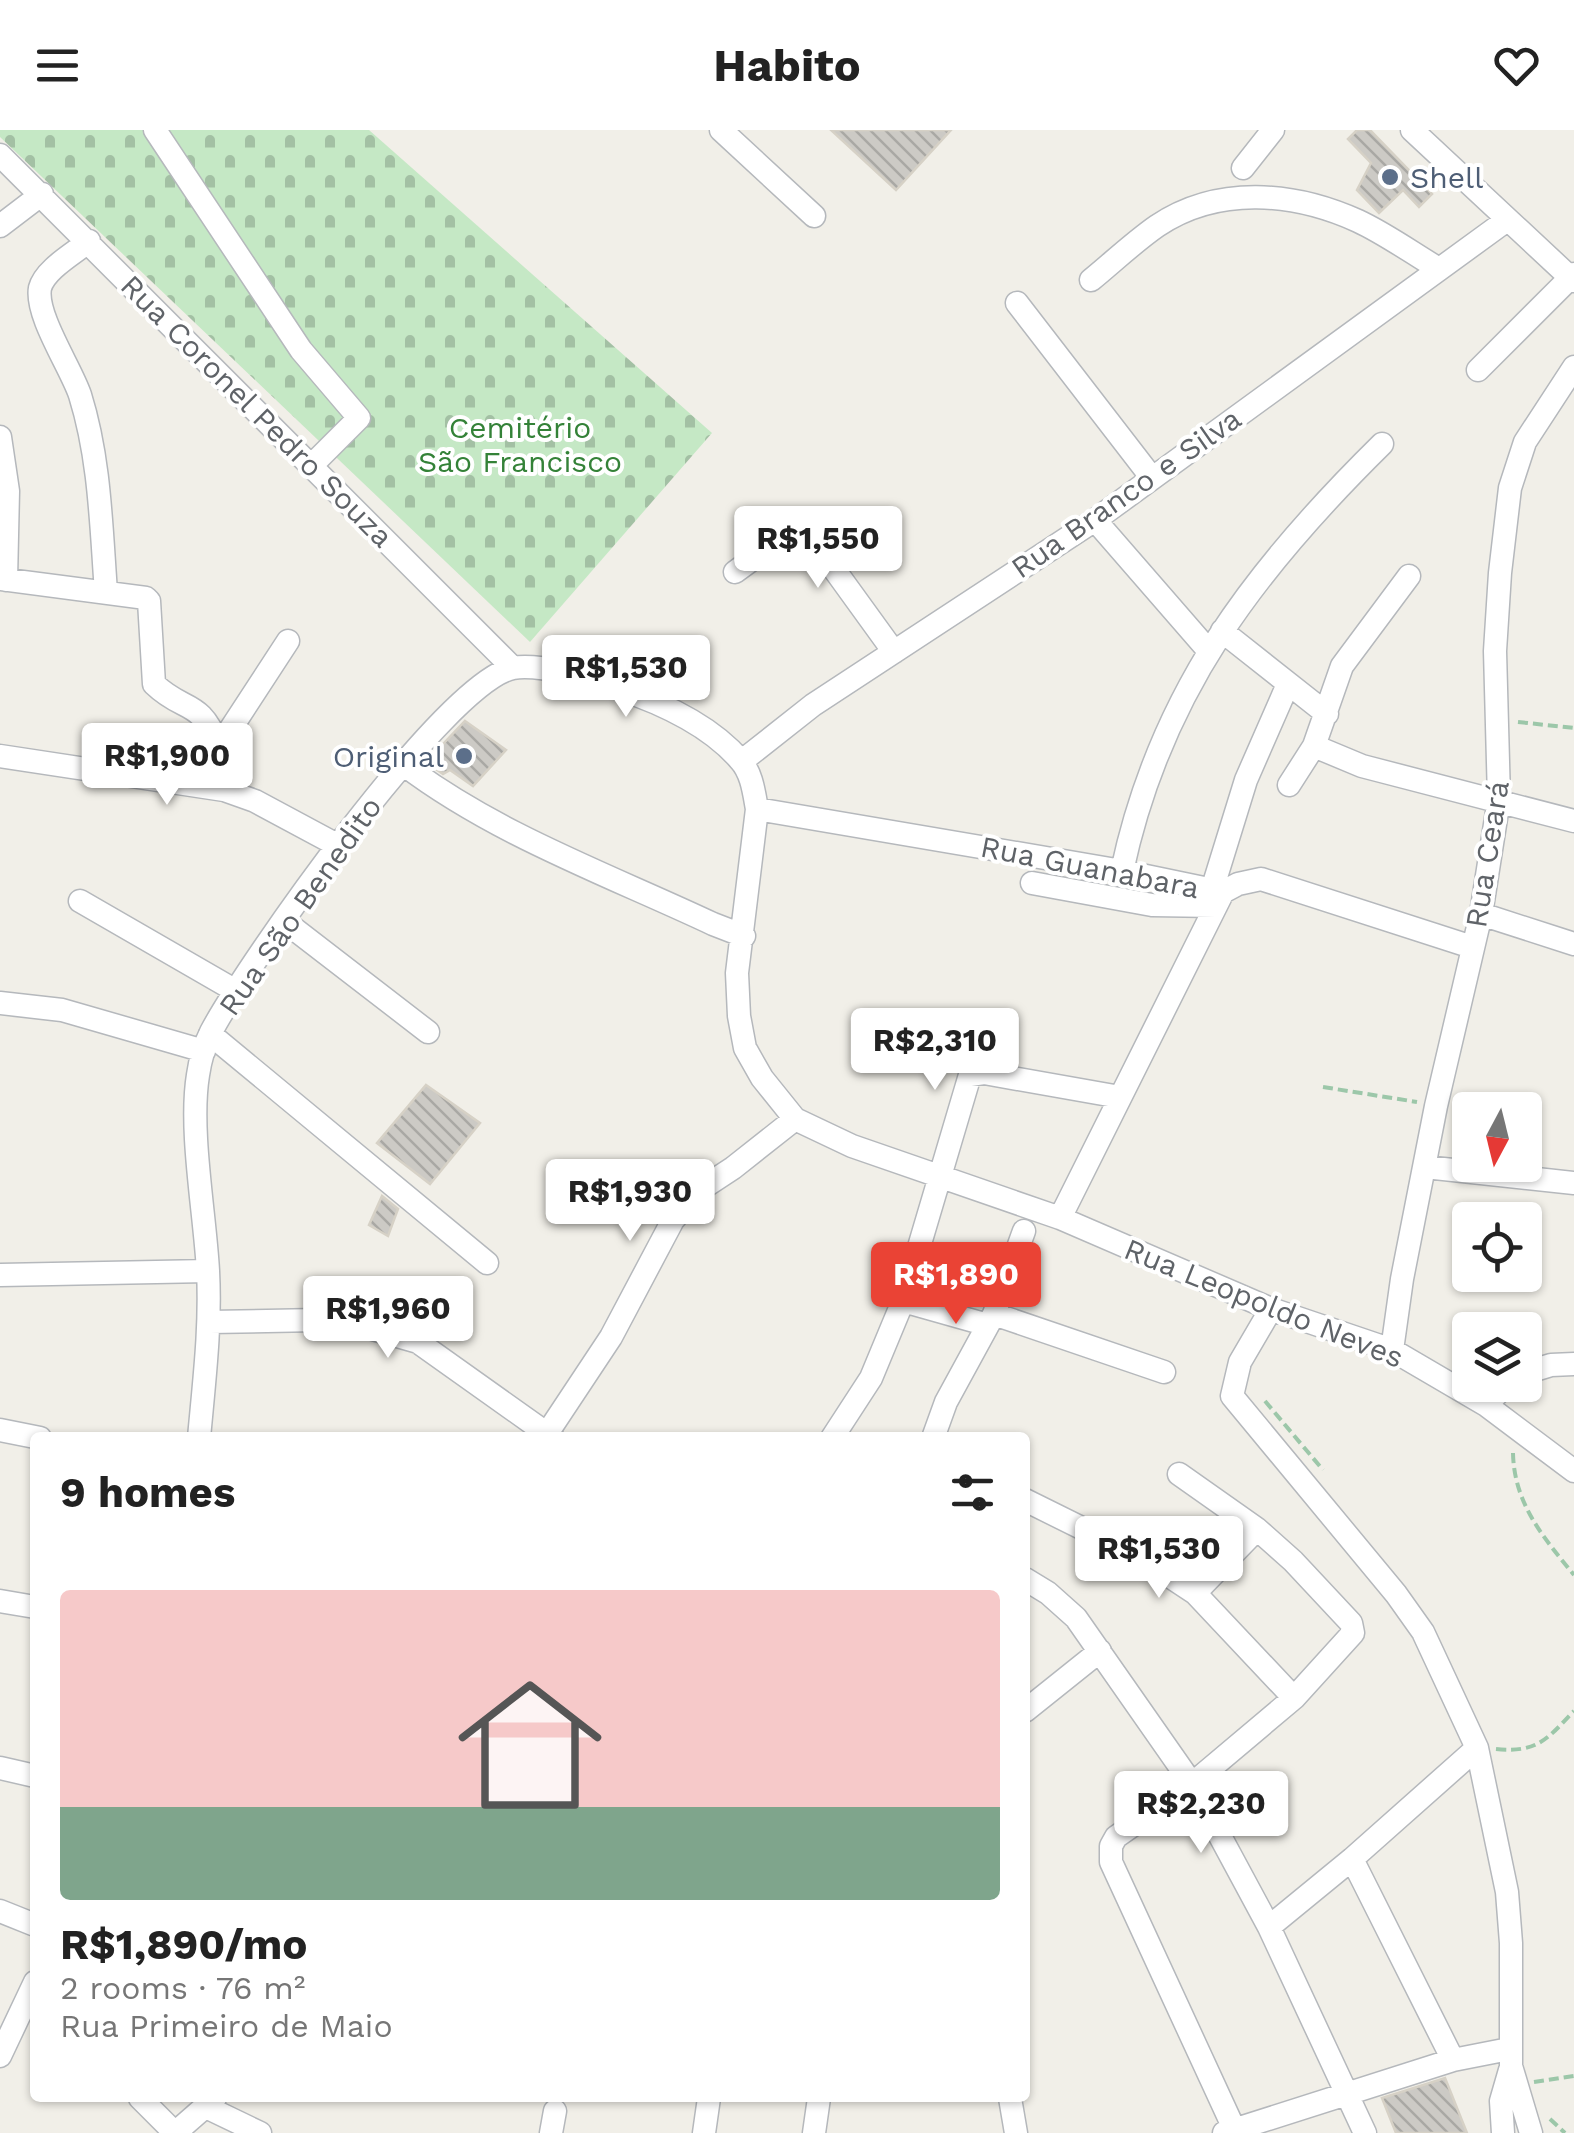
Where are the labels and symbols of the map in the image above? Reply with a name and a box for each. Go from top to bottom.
place label: Shell [1410,160,1483,195]
marker: Shell [1379,166,1401,188]
street label: Rua Coronel Pedro Souza [114,268,400,554]
street label: Rua Branco e Silva [1005,401,1247,585]
park label: Cemitério São Francisco [418,410,622,479]
pin: R$1,550 [726,506,910,591]
pin: R$1,530 [534,635,718,720]
pin: R$1,900 [75,723,259,808]
place label: Original [333,739,444,774]
marker: Original [453,745,475,767]
street label: Rua Ceará [1458,778,1516,930]
street label: Rua São Benedito [211,790,389,1022]
street label: Rua Guanabara [978,829,1202,905]
pin: R$2,310 [843,1008,1027,1093]
north arrow [1452,1092,1542,1182]
pin: R$1,930 [538,1159,722,1244]
street label: Rua Leopoldo Neves [1119,1231,1409,1375]
pin: R$1,890 [864,1242,1048,1327]
pin: R$1,960 [296,1276,480,1361]
pin: R$1,530 [1067,1516,1251,1601]
pin: R$2,230 [1109,1771,1293,1856]

